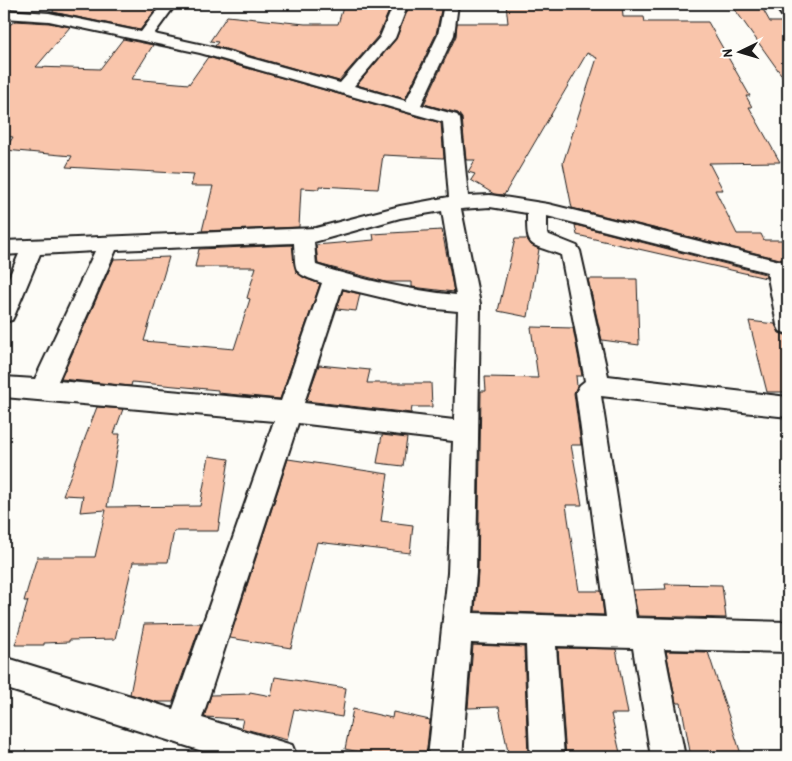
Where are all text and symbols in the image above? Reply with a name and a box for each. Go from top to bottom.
north arrow [714,28,764,78]
text: N [717,48,736,58]

